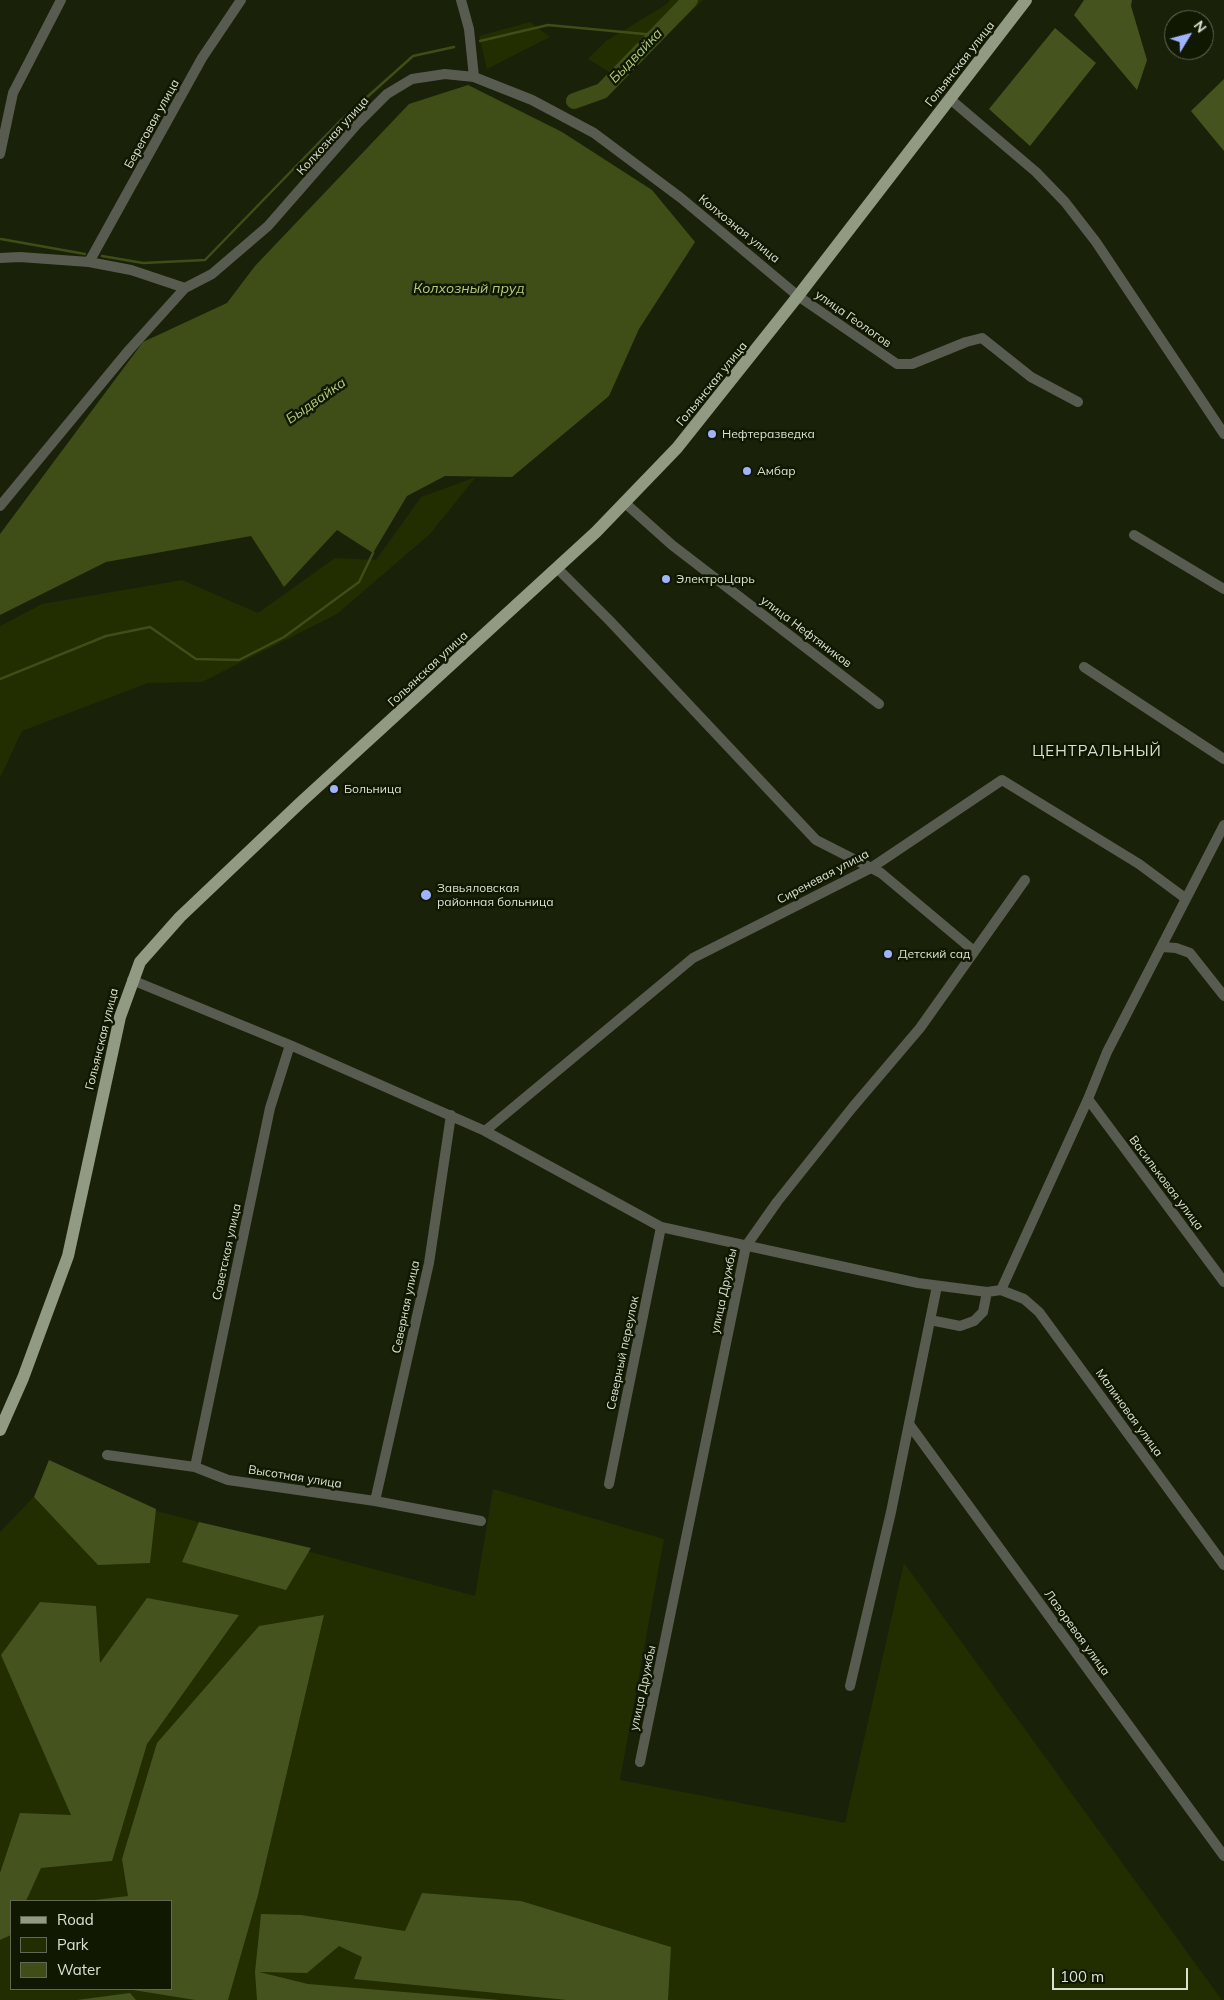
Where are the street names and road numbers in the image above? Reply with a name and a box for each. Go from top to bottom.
street label: Гольянская улица [922,19,998,109]
street label: Береговая улица [122,77,182,171]
street label: Колхозная улица [294,94,372,178]
street label: Колхозная улица [695,192,783,266]
street label: улица Геологов [812,287,894,351]
street label: Гольянская улица [674,339,750,429]
street label: улица Нефтяников [758,593,854,671]
street label: Гольянская улица [385,628,471,710]
street label: Сиреневая улица [775,847,871,907]
street label: Гольянская улица [82,987,122,1091]
street label: Васильковая улица [1126,1133,1206,1233]
street label: Советская улица [210,1202,244,1302]
street label: улица Дружбы [708,1247,740,1335]
street label: Северная улица [389,1259,423,1355]
street label: Северный переулок [604,1295,642,1411]
street label: Малиновая улица [1092,1366,1166,1460]
street label: Высотная улица [247,1462,343,1492]
street label: Лазоревая улица [1041,1587,1113,1679]
street label: улица Дружбы [627,1644,659,1732]

